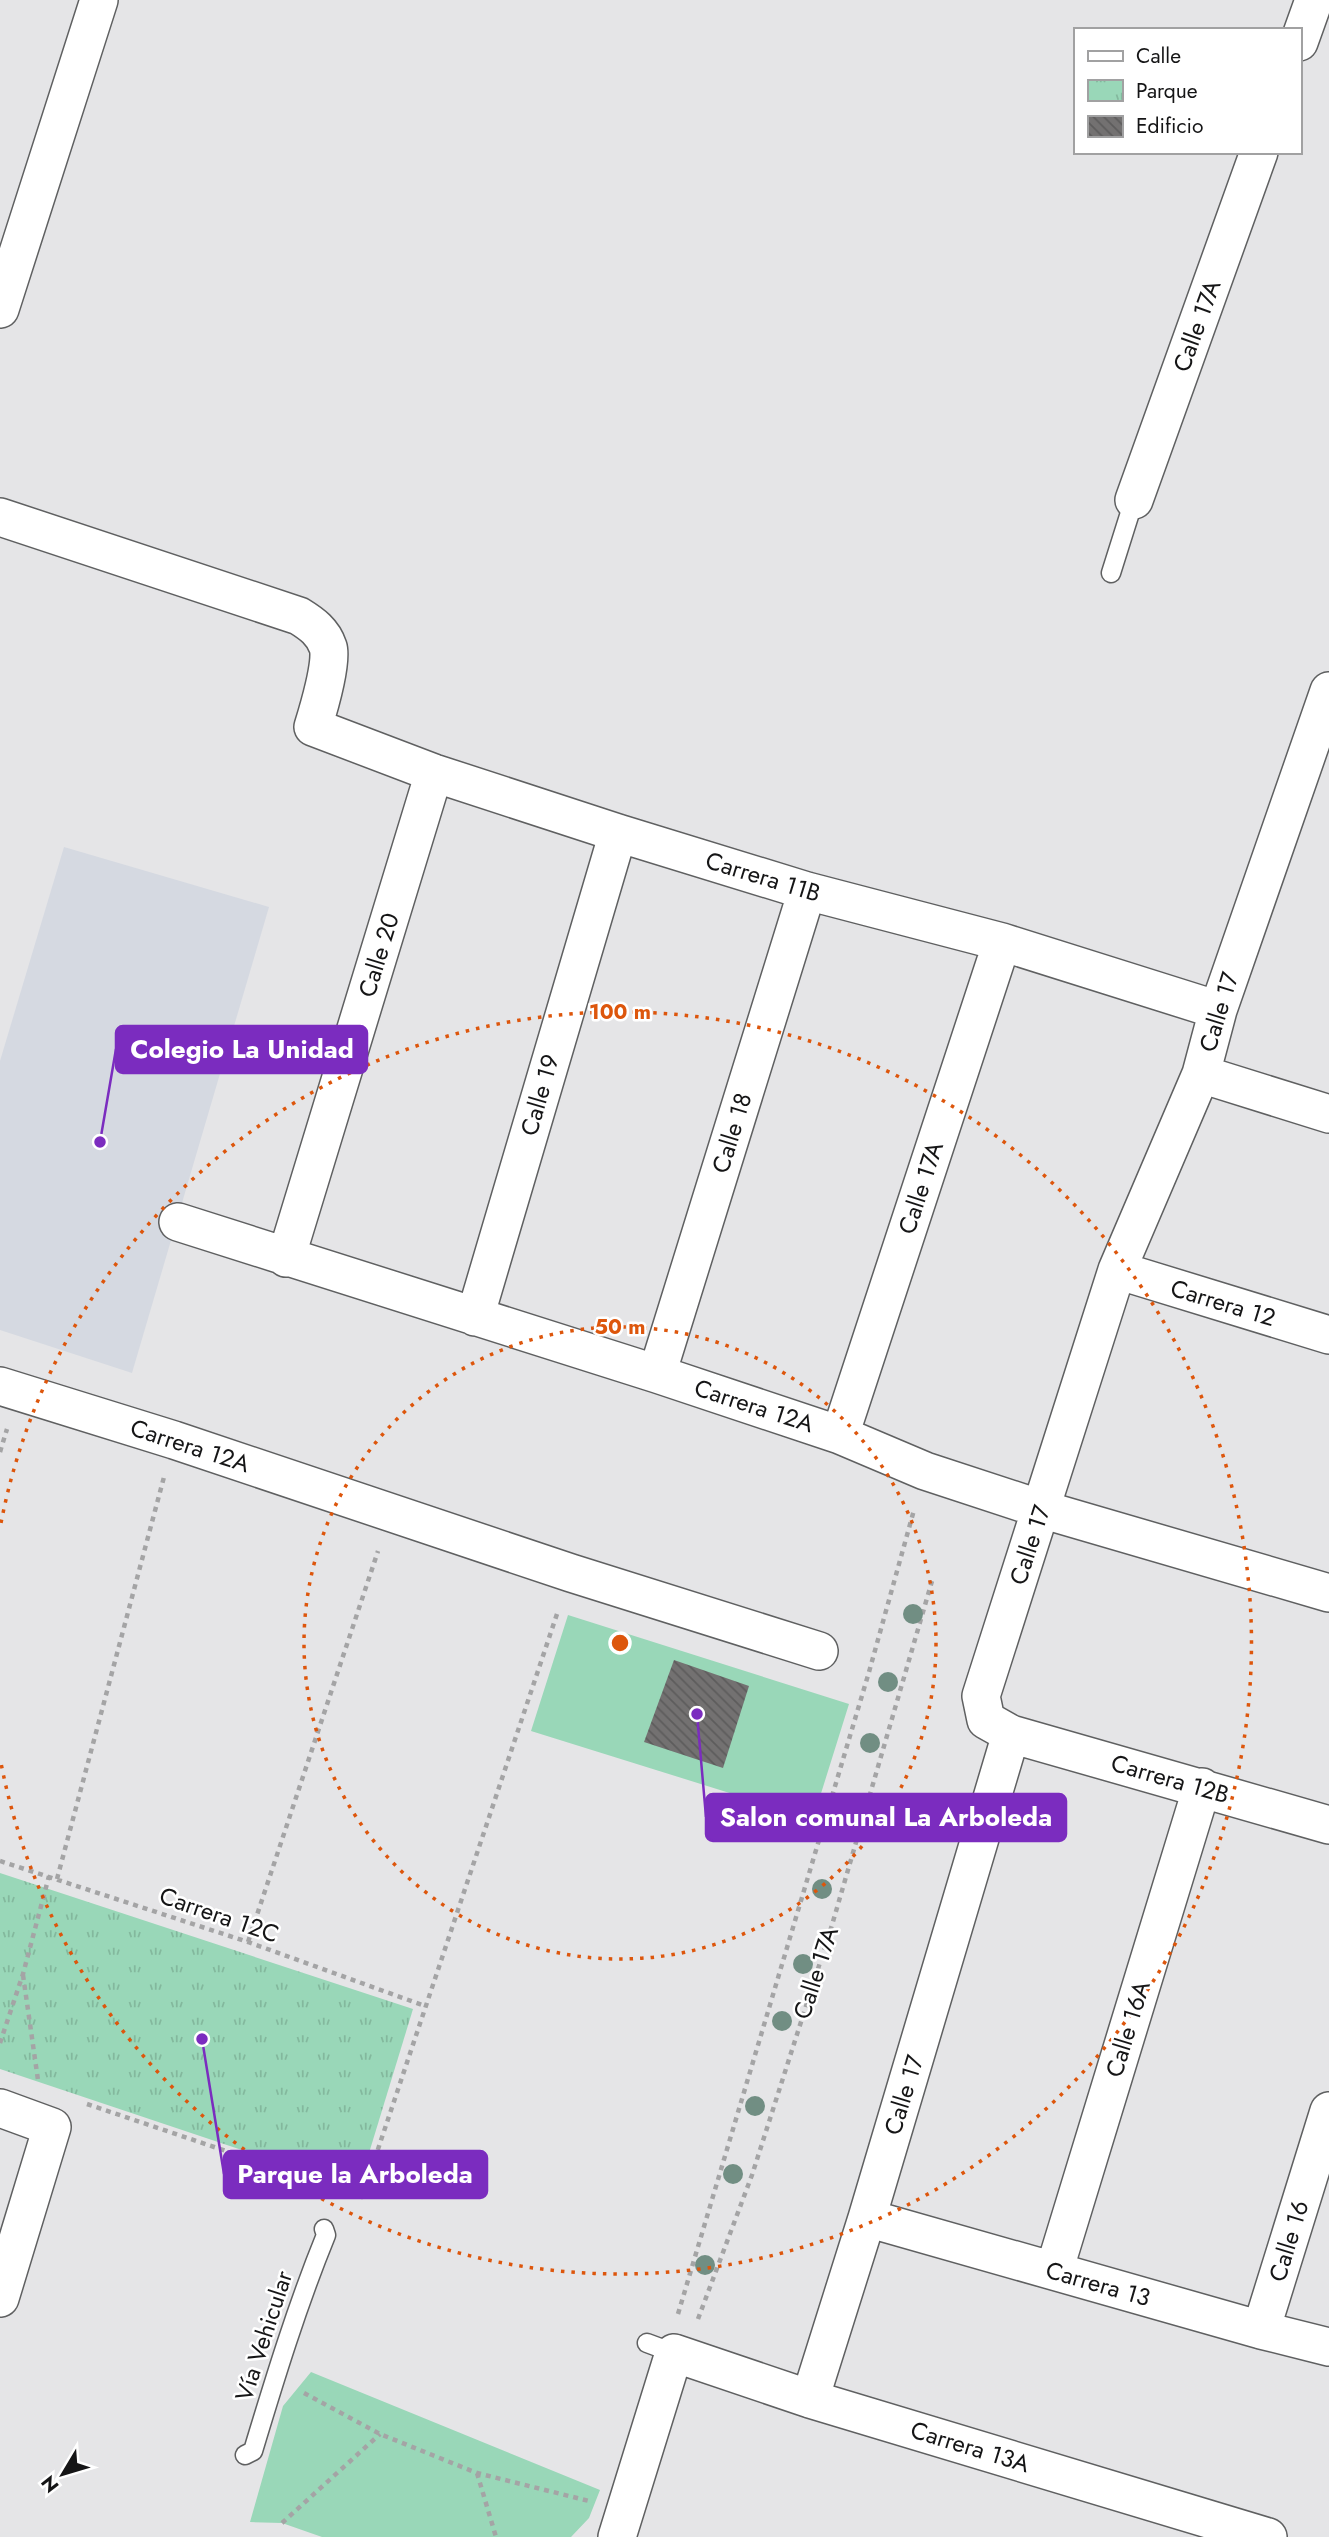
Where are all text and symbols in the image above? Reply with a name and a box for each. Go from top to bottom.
legend [1074,28,1301,154]
text: Calle [1136,41,1181,71]
text: Parque [1136,76,1198,106]
text: Edificio [1136,111,1203,141]
street label: Calle 17A [1164,275,1229,377]
street label: Carrera 11B [701,842,825,911]
street label: Calle 20 [349,908,408,1001]
street label: Calle 17 [1190,967,1247,1056]
text: 100 m [589,997,651,1027]
callout: Colegio La Unidad [116,1026,367,1073]
text: Colegio La Unidad [130,1030,354,1068]
street label: Calle 19 [511,1050,568,1140]
street label: Calle 18 [703,1088,760,1177]
street label: Calle 17A [889,1137,952,1239]
street label: Carrera 12 [1166,1270,1280,1335]
text: 50 m [595,1312,645,1342]
street label: Carrera 12A [690,1370,819,1441]
street label: Carrera 12A [126,1410,255,1481]
street label: Calle 17 [1000,1500,1059,1589]
centre of rings [608,1631,632,1655]
street label: Carrera 12B [1107,1745,1233,1812]
callout: Salon comunal La Arboleda [706,1794,1066,1841]
text: Salon comunal La Arboleda [720,1798,1052,1836]
street label: Carrera 12C [155,1878,284,1951]
street label: Calle 17A [784,1922,847,2024]
street label: Calle 16A [1096,1976,1159,2081]
street label: Calle 17 [875,2050,932,2139]
callout: Parque la Arboleda [224,2151,487,2198]
text: Parque la Arboleda [237,2155,473,2193]
street label: Calle 16 [1260,2196,1317,2286]
street label: Carrera 13 [1042,2252,1155,2315]
street label: Vía Vehicular [226,2265,301,2406]
street label: Carrera 13A [906,2412,1034,2481]
north arrow [28,2439,98,2509]
text: N [35,2470,65,2498]

